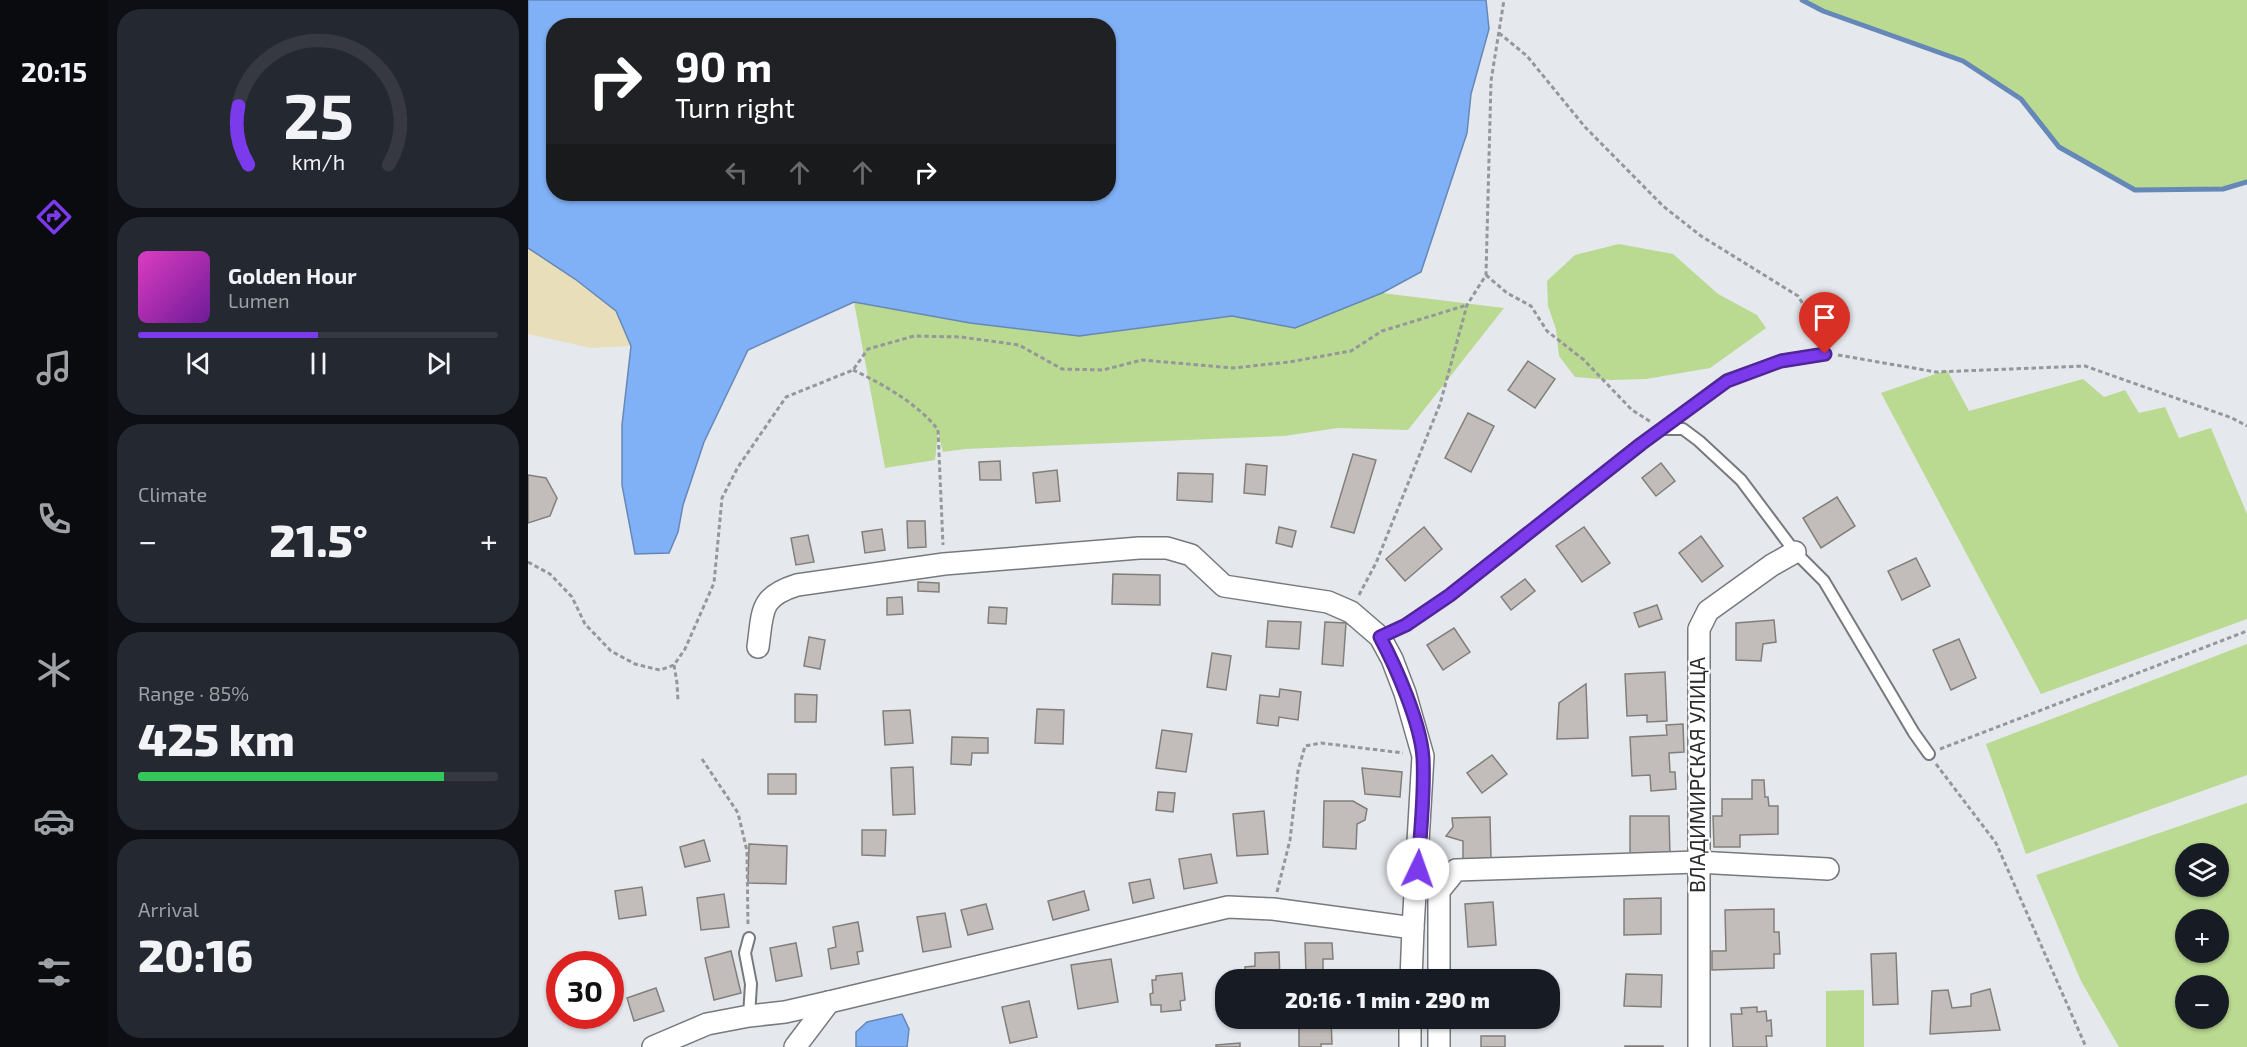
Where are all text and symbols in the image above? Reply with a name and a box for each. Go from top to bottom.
text: 90 m [675,40,772,90]
icon: right [576,42,654,120]
text: 20:15 [21,55,87,87]
text: 25 [283,77,353,152]
text: Turn right [675,91,795,123]
text: km/h [291,150,345,175]
icon: left [720,156,753,189]
icon: ahead [783,156,816,189]
icon: ahead [846,156,879,189]
icon: right [909,156,942,189]
icon: directions [33,196,75,238]
text: Golden Hour [228,262,357,288]
text: Lumen [228,288,290,312]
pin [1799,292,1850,354]
icon: arrive [1808,301,1841,334]
icon: music [33,347,75,389]
icon: previous [182,347,215,380]
icon: pause [302,347,335,380]
icon: next [422,347,455,380]
text: Climate [138,482,207,506]
icon: phone [33,498,75,540]
text: 21.5° [269,512,368,566]
text: − [138,520,157,560]
text: + [480,520,498,560]
icon: climate [33,649,75,691]
street label: ВЛАДИМИРСКАЯ УЛИЦА [1684,657,1709,893]
text: Range · 85% [138,681,249,705]
text: 425 km [138,711,295,765]
icon: car [33,800,75,842]
position arrow [1386,837,1450,901]
map controls [2175,843,2229,1029]
button: layers [2175,843,2229,897]
text: Arrival [138,897,199,921]
button: + [2175,909,2229,963]
text: 20:16 [138,927,253,981]
icon: filters [33,951,75,993]
speed limit sign: 30 [546,951,624,1029]
button: − [2175,975,2229,1029]
text: 20:16 · 1 min · 290 m [1285,986,1490,1012]

